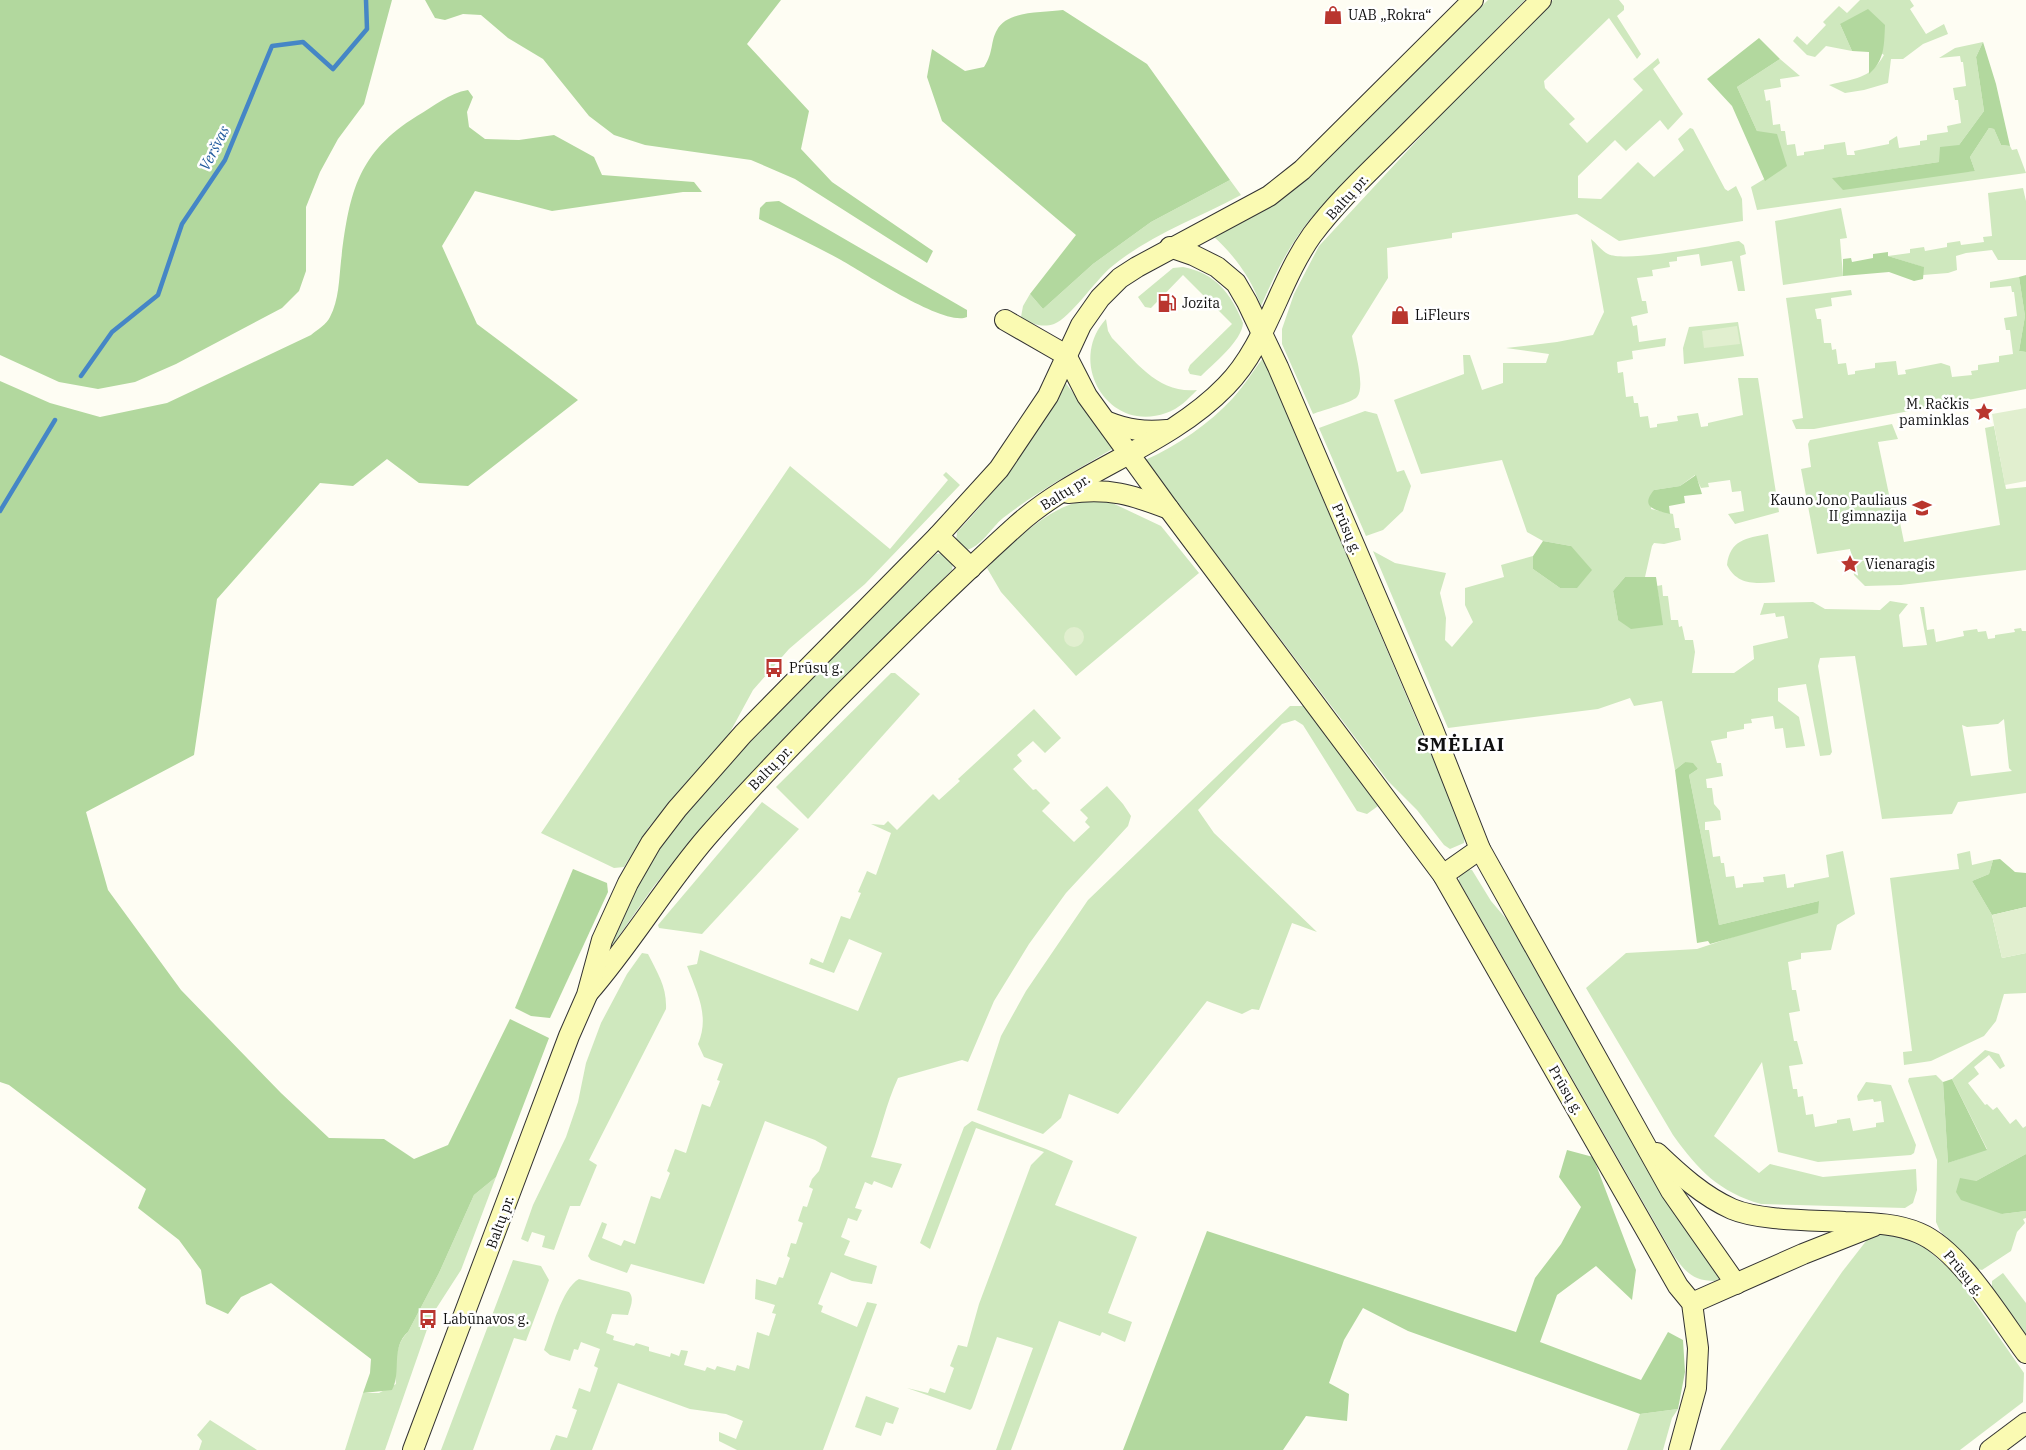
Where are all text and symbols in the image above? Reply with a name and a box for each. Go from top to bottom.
shop icon: UAB „Rokra“ [1322,4,1344,26]
place label: UAB „Rokra“ [1348,6,1431,24]
water label: Veršvas [195,122,233,174]
street label: Baltų pr. [1322,170,1372,224]
fuel station icon: Jozita [1156,292,1178,314]
place label: Jozita [1182,294,1220,312]
shop icon: LiFleurs [1389,304,1411,326]
place label: LiFleurs [1415,306,1470,324]
place label: M. Račkis paminklas [1899,395,1969,429]
place icon: M. Račkis paminklas [1973,401,1995,423]
street label: Baltų pr. [1037,470,1093,514]
place label: Kauno Jono Pauliaus II gimnazija [1770,491,1907,525]
school or university icon: Kauno Jono Pauliaus II gimnazija [1911,497,1933,519]
street label: Prūsų g. [1328,501,1366,557]
place icon: Vienaragis [1839,553,1861,575]
place label: Vienaragis [1865,555,1935,573]
bus stop icon: Prūsų g. [763,657,785,679]
place label: Prūsų g. [789,659,843,677]
district label: SMĖLIAI [1417,732,1505,756]
street label: Baltų pr. [744,742,796,794]
street label: Prūsų g. [1545,1062,1587,1118]
street label: Baltų pr. [482,1193,518,1251]
street label: Prūsų g. [1940,1247,1988,1299]
bus stop icon: Labūnavos g. [417,1308,439,1330]
place label: Labūnavos g. [443,1310,529,1328]

